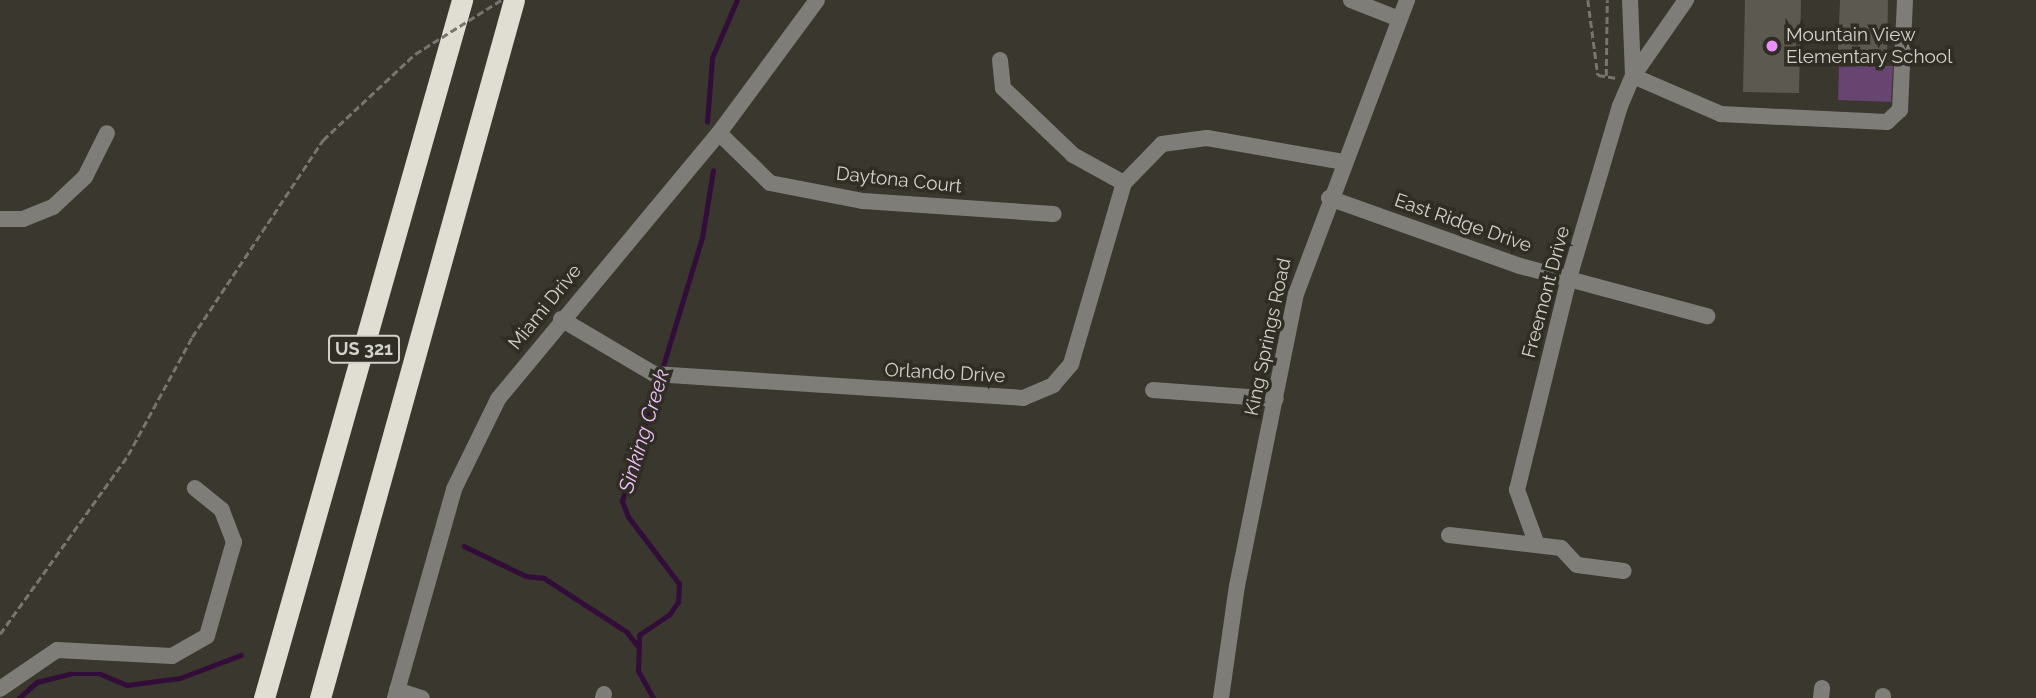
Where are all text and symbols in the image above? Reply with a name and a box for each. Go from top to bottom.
place label: Mountain View Elementary School [1786,24,1953,68]
marker: Mountain View Elementary School [1764,38,1780,54]
street label: Daytona Court [835,162,963,198]
street label: East Ridge Drive [1391,189,1535,257]
street label: Freemont Drive [1517,224,1575,360]
street label: King Springs Road [1240,256,1296,418]
street label: Miami Drive [504,260,586,354]
road number: US 321 [327,334,401,363]
street label: Orlando Drive [884,358,1006,388]
water label: Sinking Creek [613,366,675,496]

